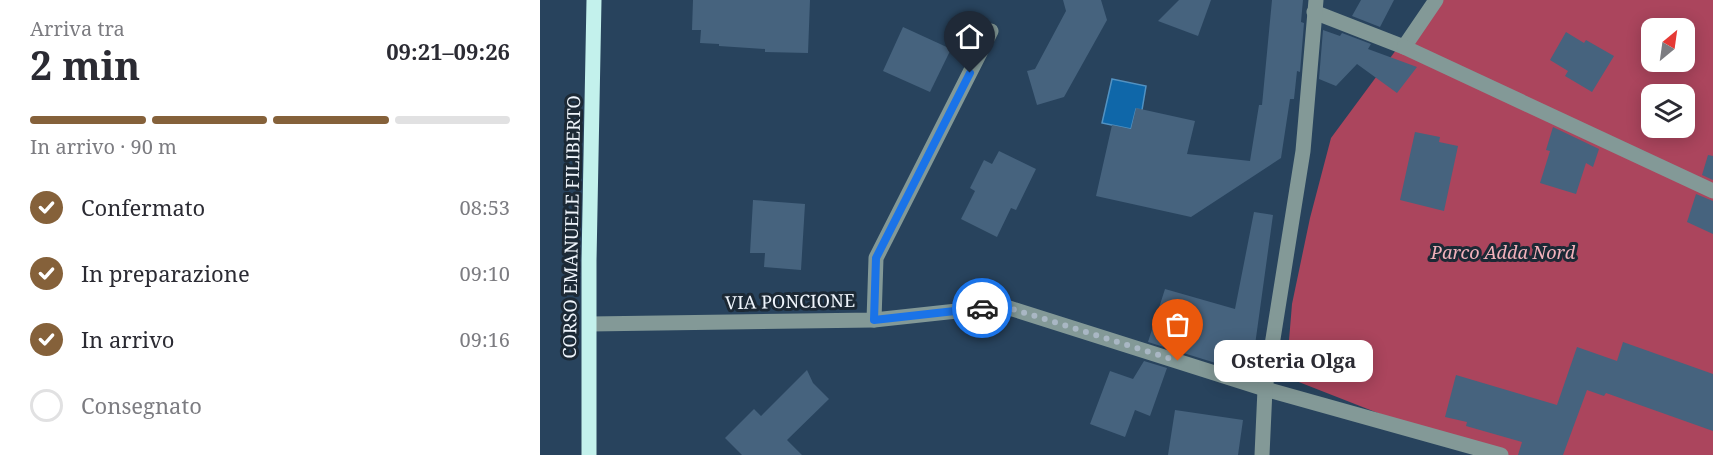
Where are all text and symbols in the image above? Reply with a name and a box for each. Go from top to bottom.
pin [944,11,995,73]
text: Arriva tra [30,15,125,42]
north arrow [1641,18,1695,72]
map controls [1641,18,1695,138]
icon: home [953,20,986,53]
text: 09:21–09:26 [386,36,510,66]
text: 2 min [30,38,140,91]
button: layers [1641,84,1695,138]
street label: CORSO EMANUELE FILIBERTO [557,95,585,359]
text: In arrivo · 90 m [30,133,177,160]
icon: check [30,191,63,224]
text: Confermato [81,192,205,222]
text: 08:53 [460,194,510,221]
park label: Parco Adda Nord [1430,240,1576,264]
icon: check [30,257,63,290]
text: In preparazione [81,258,250,288]
text: 09:10 [460,260,510,287]
courier [952,278,1012,338]
street label: VIA PONCIONE [725,288,855,314]
icon: car [966,292,999,325]
pin [1152,299,1203,361]
icon: bag [1161,308,1194,341]
icon: check [30,323,63,356]
text: In arrivo [81,324,175,354]
text: 09:16 [460,326,510,353]
callout: Osteria Olga [1214,340,1373,382]
text: Osteria Olga [1231,347,1356,374]
text: Consegnato [81,390,202,420]

